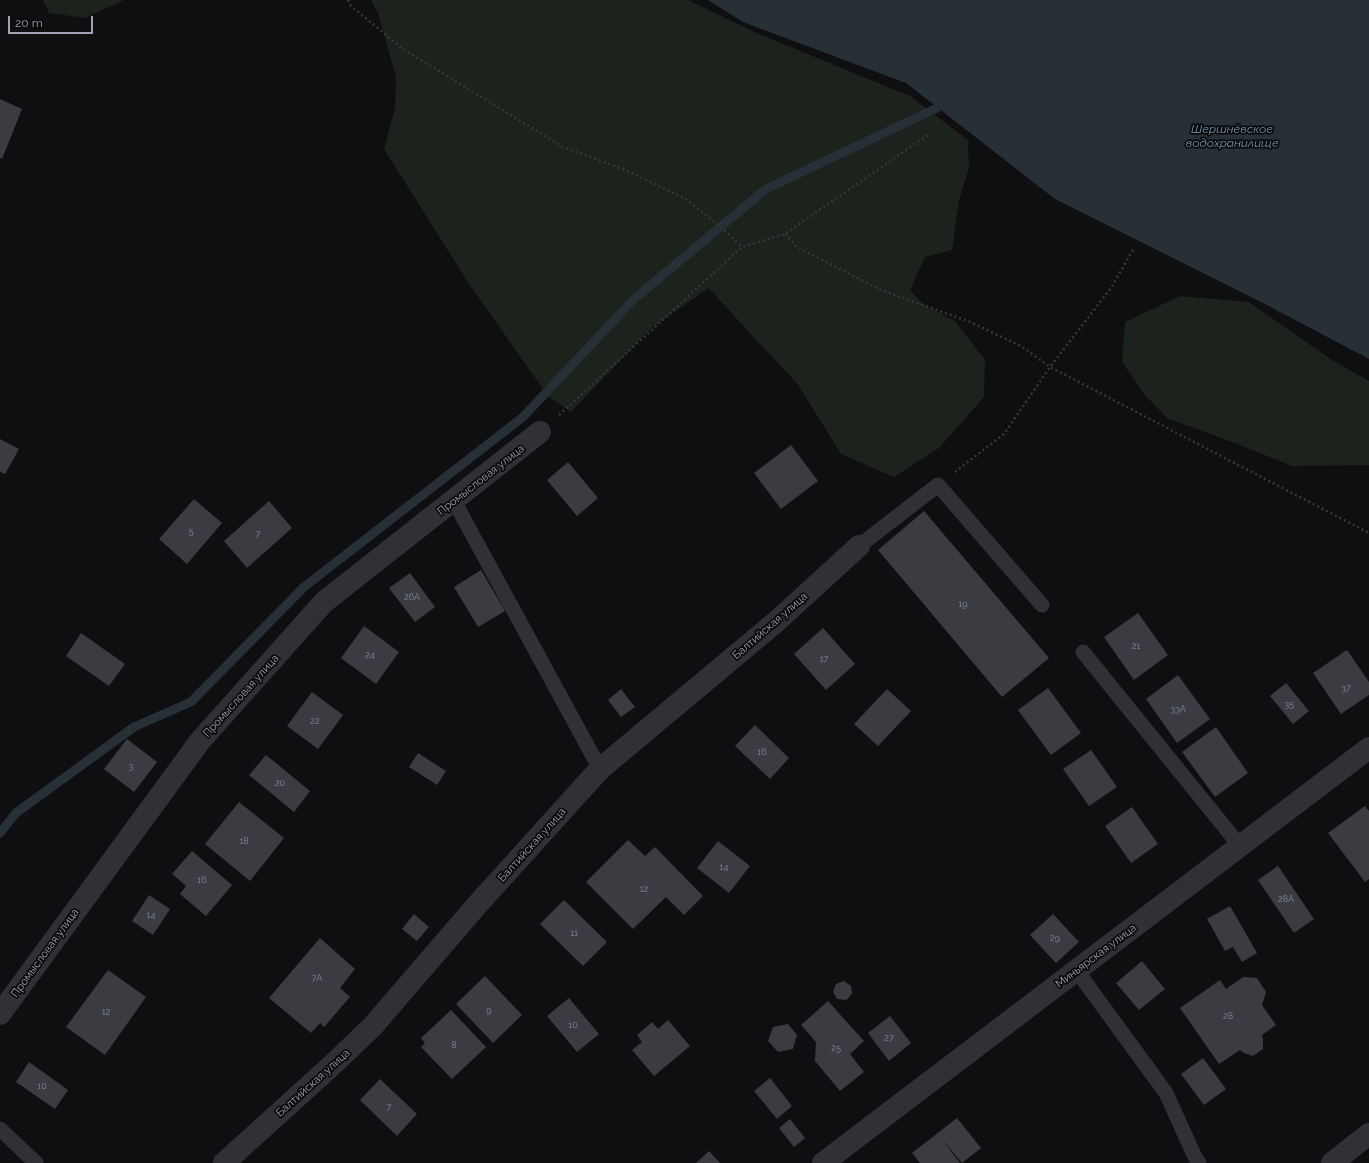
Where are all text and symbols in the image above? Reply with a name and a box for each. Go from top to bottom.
scale bar [10,8,95,34]
text: 20 m [15,16,43,30]
water label: Шершнёвское водохранилище [1185,122,1279,150]
street label: Промысловая улица [435,442,527,518]
house number: 5 [189,526,193,536]
house number: 7 [256,529,260,539]
street label: Балтийская улица [730,590,810,662]
house number: 26А [404,592,420,602]
house number: 19 [958,599,968,609]
house number: 21 [1132,641,1140,651]
house number: 24 [365,650,375,660]
street label: Промысловая улица [200,652,282,740]
house number: 17 [820,654,828,664]
house number: 37 [1341,683,1351,693]
house number: 35 [1284,699,1294,709]
house number: 33А [1170,704,1186,714]
house number: 22 [310,716,320,726]
house number: 16 [757,747,767,757]
house number: 3 [129,761,133,771]
house number: 20 [275,778,285,788]
street label: Балтийская улица [495,805,569,885]
house number: 18 [239,836,249,846]
house number: 14 [720,862,728,872]
house number: 16 [197,875,207,885]
house number: 12 [640,884,648,894]
house number: 28А [1278,894,1294,904]
street label: Промысловая улица [8,906,82,1000]
house number: 14 [147,910,155,920]
street label: Миньярская улица [1053,921,1139,991]
house number: 11 [570,928,578,938]
house number: 29 [1050,933,1060,943]
house number: 7А [312,973,322,983]
house number: 9 [486,1005,492,1015]
house number: 12 [102,1007,110,1017]
house number: 28 [1223,1011,1233,1021]
house number: 10 [568,1020,578,1030]
house number: 27 [884,1033,894,1043]
house number: 8 [451,1040,457,1050]
house number: 25 [831,1043,841,1053]
street label: Балтийская улица [273,1046,353,1120]
house number: 10 [37,1081,47,1091]
house number: 7 [387,1102,391,1112]

